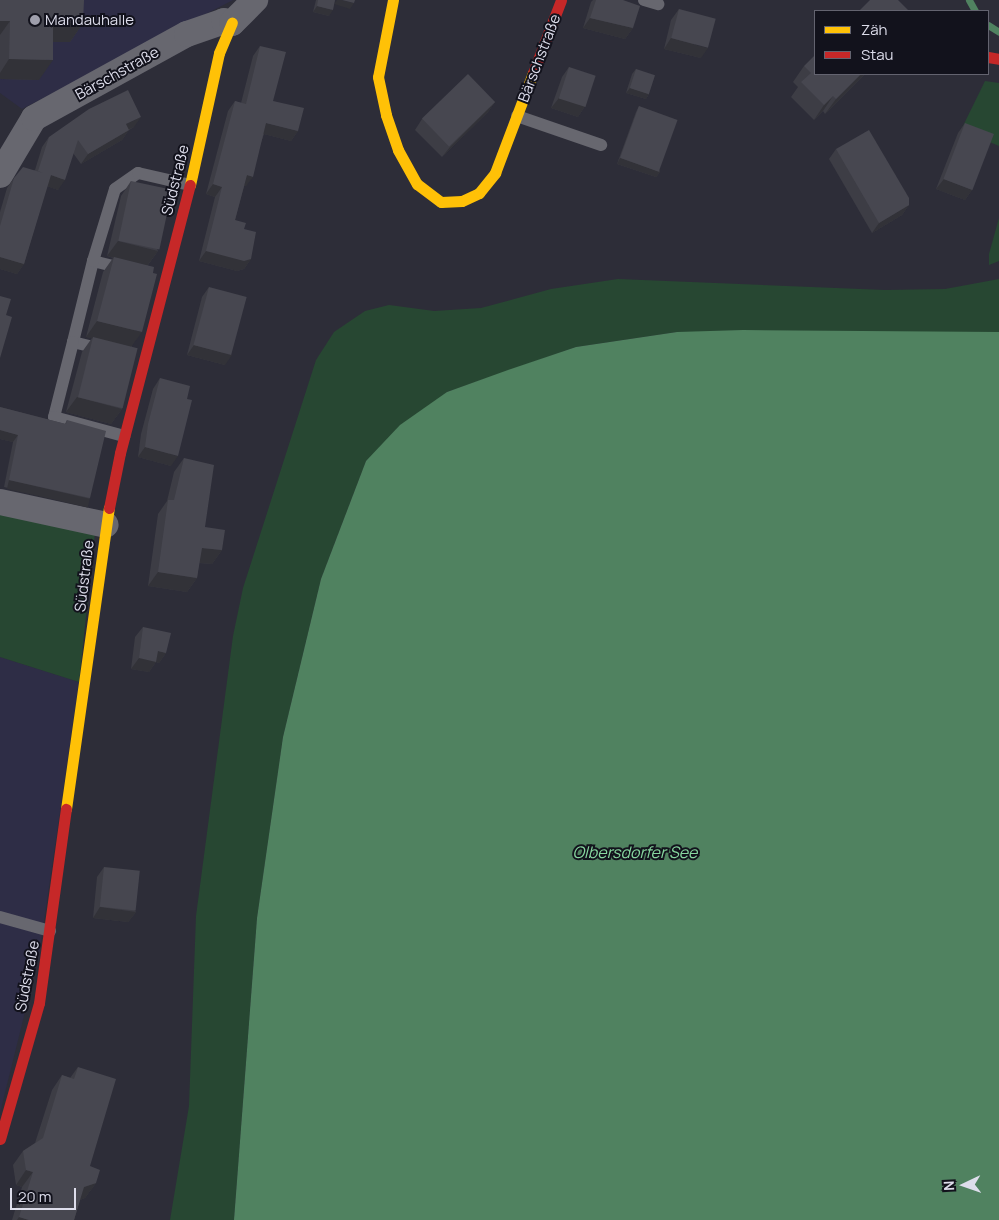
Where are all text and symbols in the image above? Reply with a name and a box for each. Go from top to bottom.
legend [814,10,989,75]
place label: Mandauhalle [45,11,134,29]
street label: Bärschstraße [514,11,564,105]
marker: Mandauhalle [29,14,41,26]
text: Zäh [861,19,887,40]
street label: Bärschstraße [72,43,162,103]
text: Stau [861,44,894,65]
street label: Südstraße [158,143,192,217]
street label: Südstraße [71,539,97,613]
water label: Olbersdorfer See [573,842,697,862]
street label: Südstraße [11,939,43,1013]
north arrow [939,1160,989,1210]
scale bar [12,1178,79,1210]
text: N [939,1180,958,1191]
text: 20 m [18,1186,51,1207]

